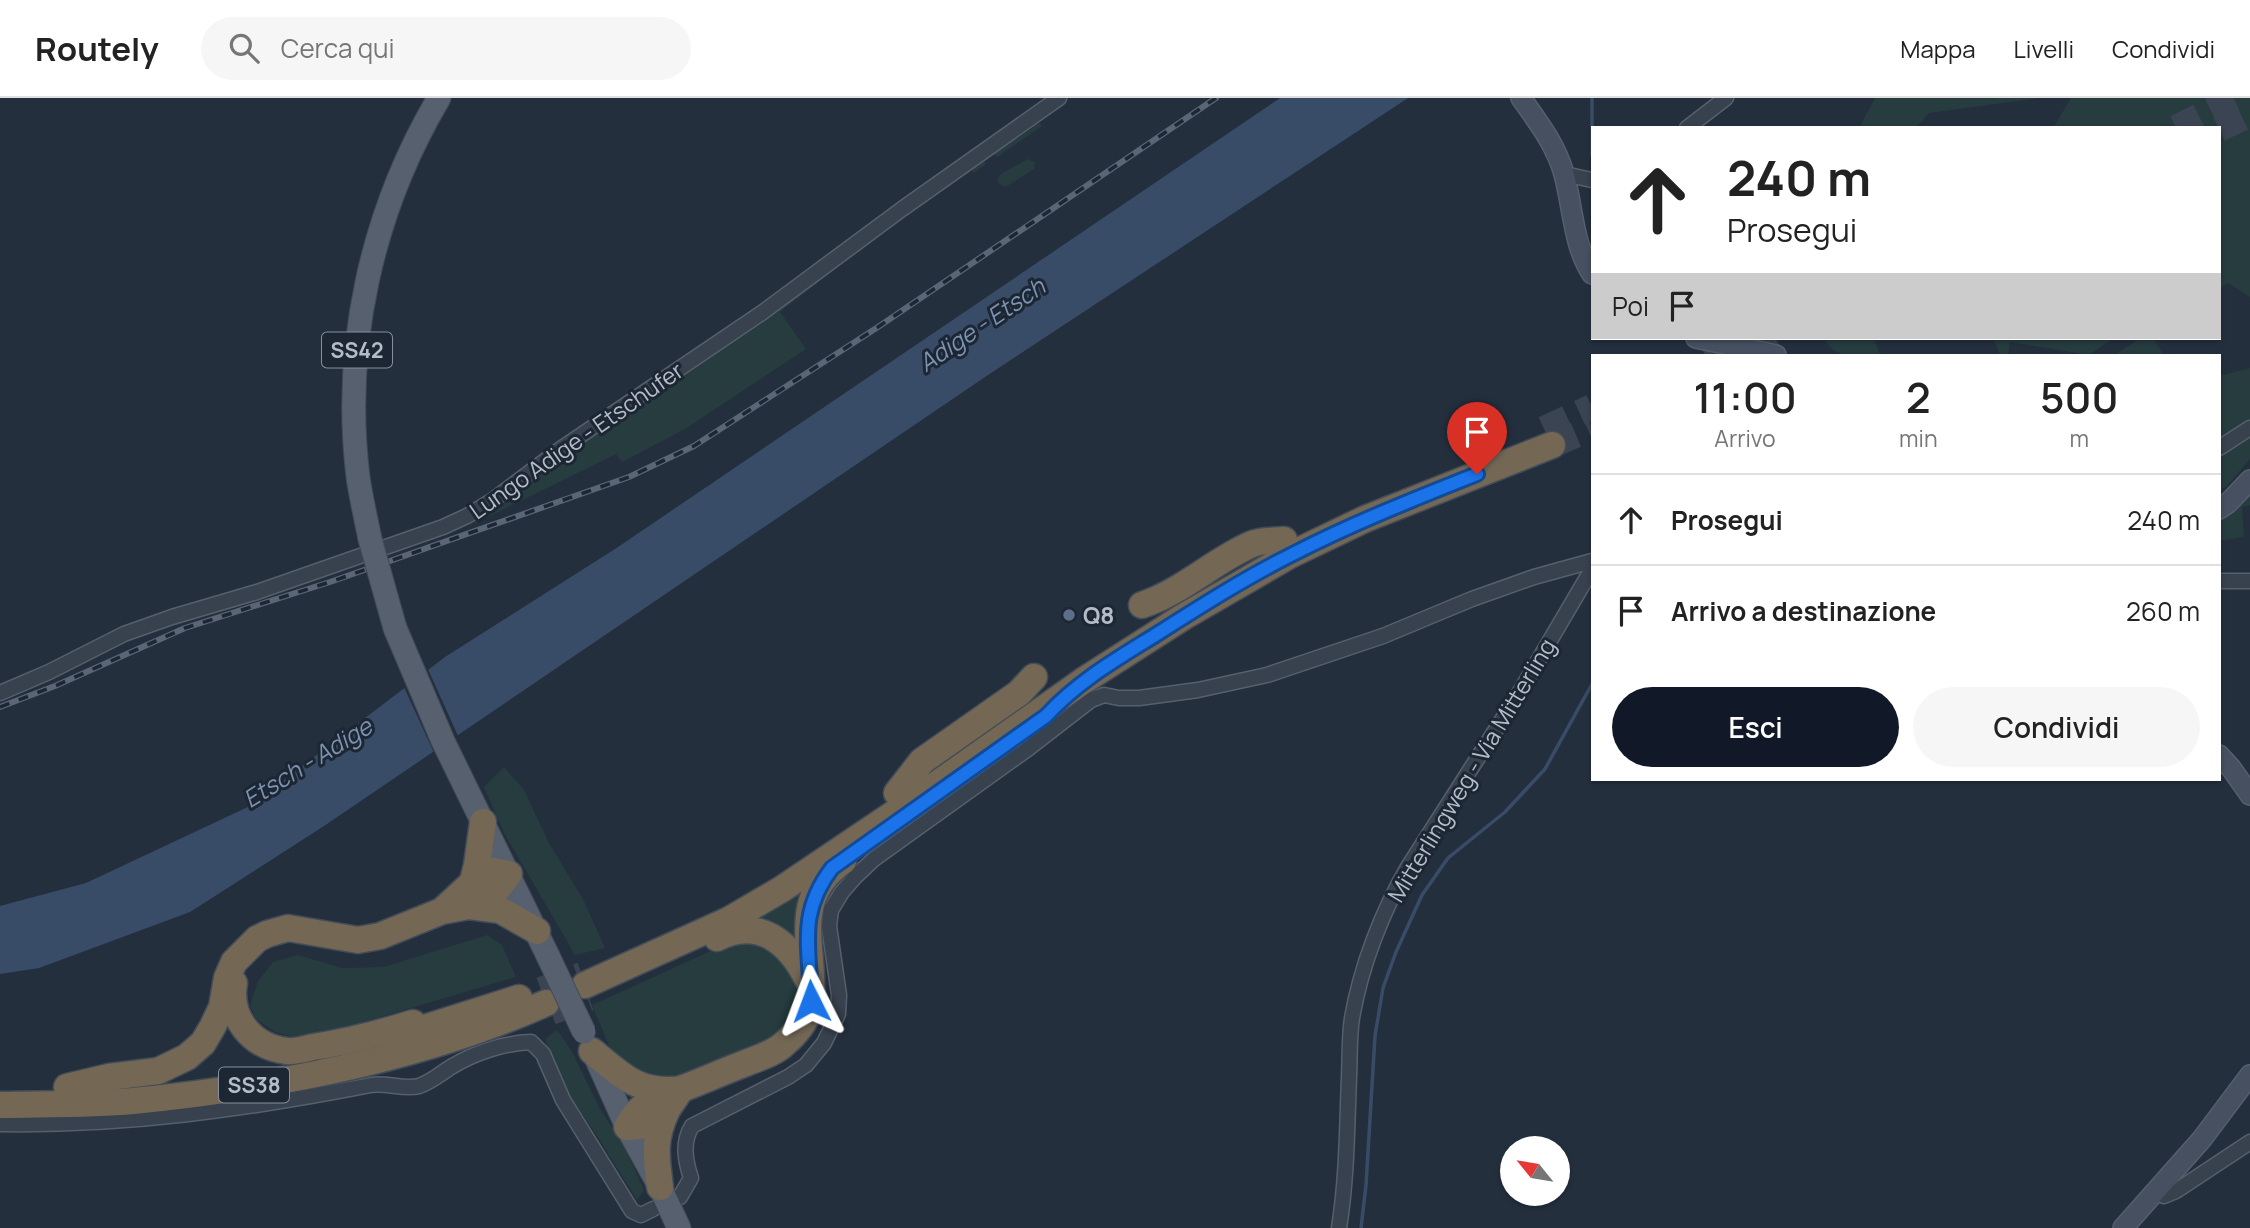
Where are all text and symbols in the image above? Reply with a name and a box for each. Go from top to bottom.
search box [201,17,691,80]
text: Routely [35,26,159,71]
icon: search [225,29,263,67]
text: Cerca qui [281,30,395,66]
text: Mappa [1900,32,1976,65]
text: Livelli [2014,32,2074,65]
text: Condividi [2112,32,2215,65]
text: 240 m [1727,144,1871,211]
icon: ahead [1612,154,1703,245]
text: Prosegui [1727,208,1857,252]
water label: Adige - Etsch [911,269,1052,379]
icon: arrive [1663,287,1701,325]
text: Poi [1612,288,1649,324]
road number: SS42 [322,332,392,368]
street label: Lungo Adige - Etschufer [463,354,689,526]
text: 11:00 [1693,368,1797,426]
text: 2 [1906,368,1931,426]
text: 500 [2040,368,2119,426]
pin [1447,402,1507,474]
icon: arrive [1458,413,1496,451]
text: Arrivo [1714,422,1776,454]
text: min [1899,422,1938,454]
text: m [2070,422,2089,454]
icon: ahead [1612,501,1650,539]
text: Prosegui [1671,502,1783,538]
text: 240 m [2127,502,2200,538]
icon: arrive [1612,592,1650,630]
text: Arrivo a destinazione [1671,593,1936,629]
text: 260 m [2126,593,2200,629]
place label: Q8 [1083,599,1114,631]
marker: Q8 [1061,607,1077,623]
street label: Mitterlingweg - Via Mitterling [1379,632,1563,908]
button: Esci [1612,687,1899,767]
button: Condividi [1913,687,2200,767]
water label: Etsch - Adige [236,708,379,815]
position arrow [774,964,848,1038]
road number: SS38 [219,1068,289,1102]
north arrow [1500,1136,1570,1206]
map controls [1500,1136,1570,1206]

